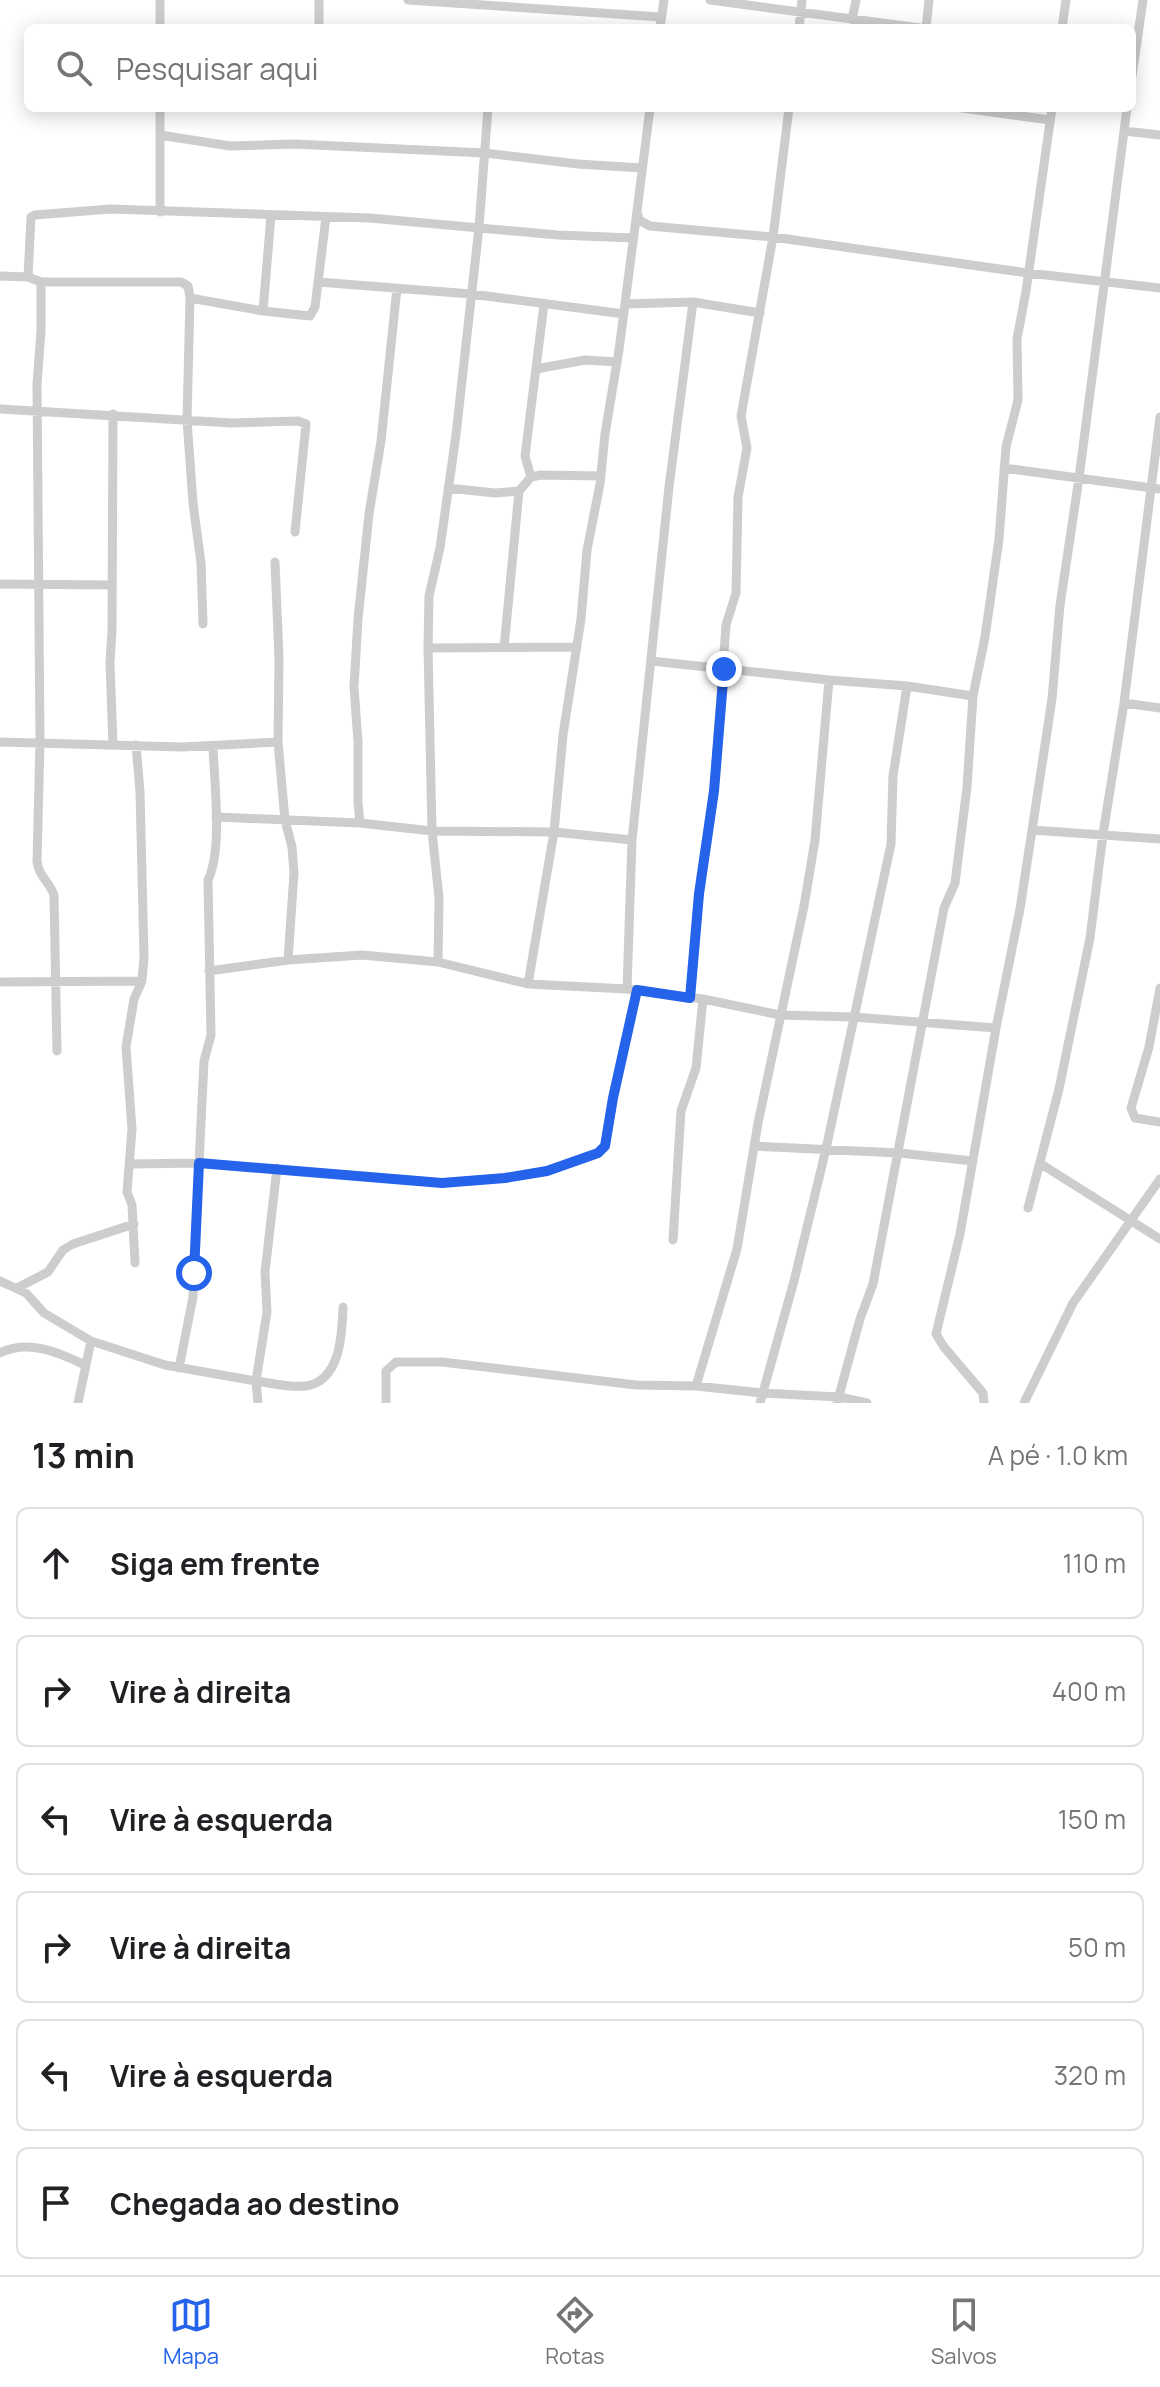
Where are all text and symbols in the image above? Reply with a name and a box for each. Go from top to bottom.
search box [24,24,1136,112]
icon: search [52,46,96,90]
text: Pesquisar aqui [116,48,318,89]
route end [706,651,742,687]
route start [176,1255,212,1291]
text: 13 min [32,1432,135,1478]
text: A pé · 1.0 km [988,1437,1128,1473]
icon: ahead [34,1541,78,1585]
text: Siga em frente [110,1543,320,1584]
text: 110 m [1063,1545,1126,1581]
icon: right [34,1669,78,1713]
text: Vire à direita [110,1671,291,1712]
text: 400 m [1052,1673,1126,1709]
icon: left [34,1797,78,1841]
text: Vire à esquerda [110,1799,333,1840]
text: 150 m [1058,1801,1126,1837]
icon: right [34,1925,78,1969]
text: Vire à direita [110,1927,291,1968]
text: 50 m [1068,1929,1126,1965]
icon: left [34,2053,78,2097]
text: Vire à esquerda [110,2055,333,2096]
text: 320 m [1054,2057,1126,2093]
icon: arrive [34,2181,78,2225]
text: Chegada ao destino [110,2183,400,2224]
tab: Mapa [163,2293,219,2371]
tab: Rotas [545,2293,605,2371]
tab: Salvos [931,2293,997,2371]

